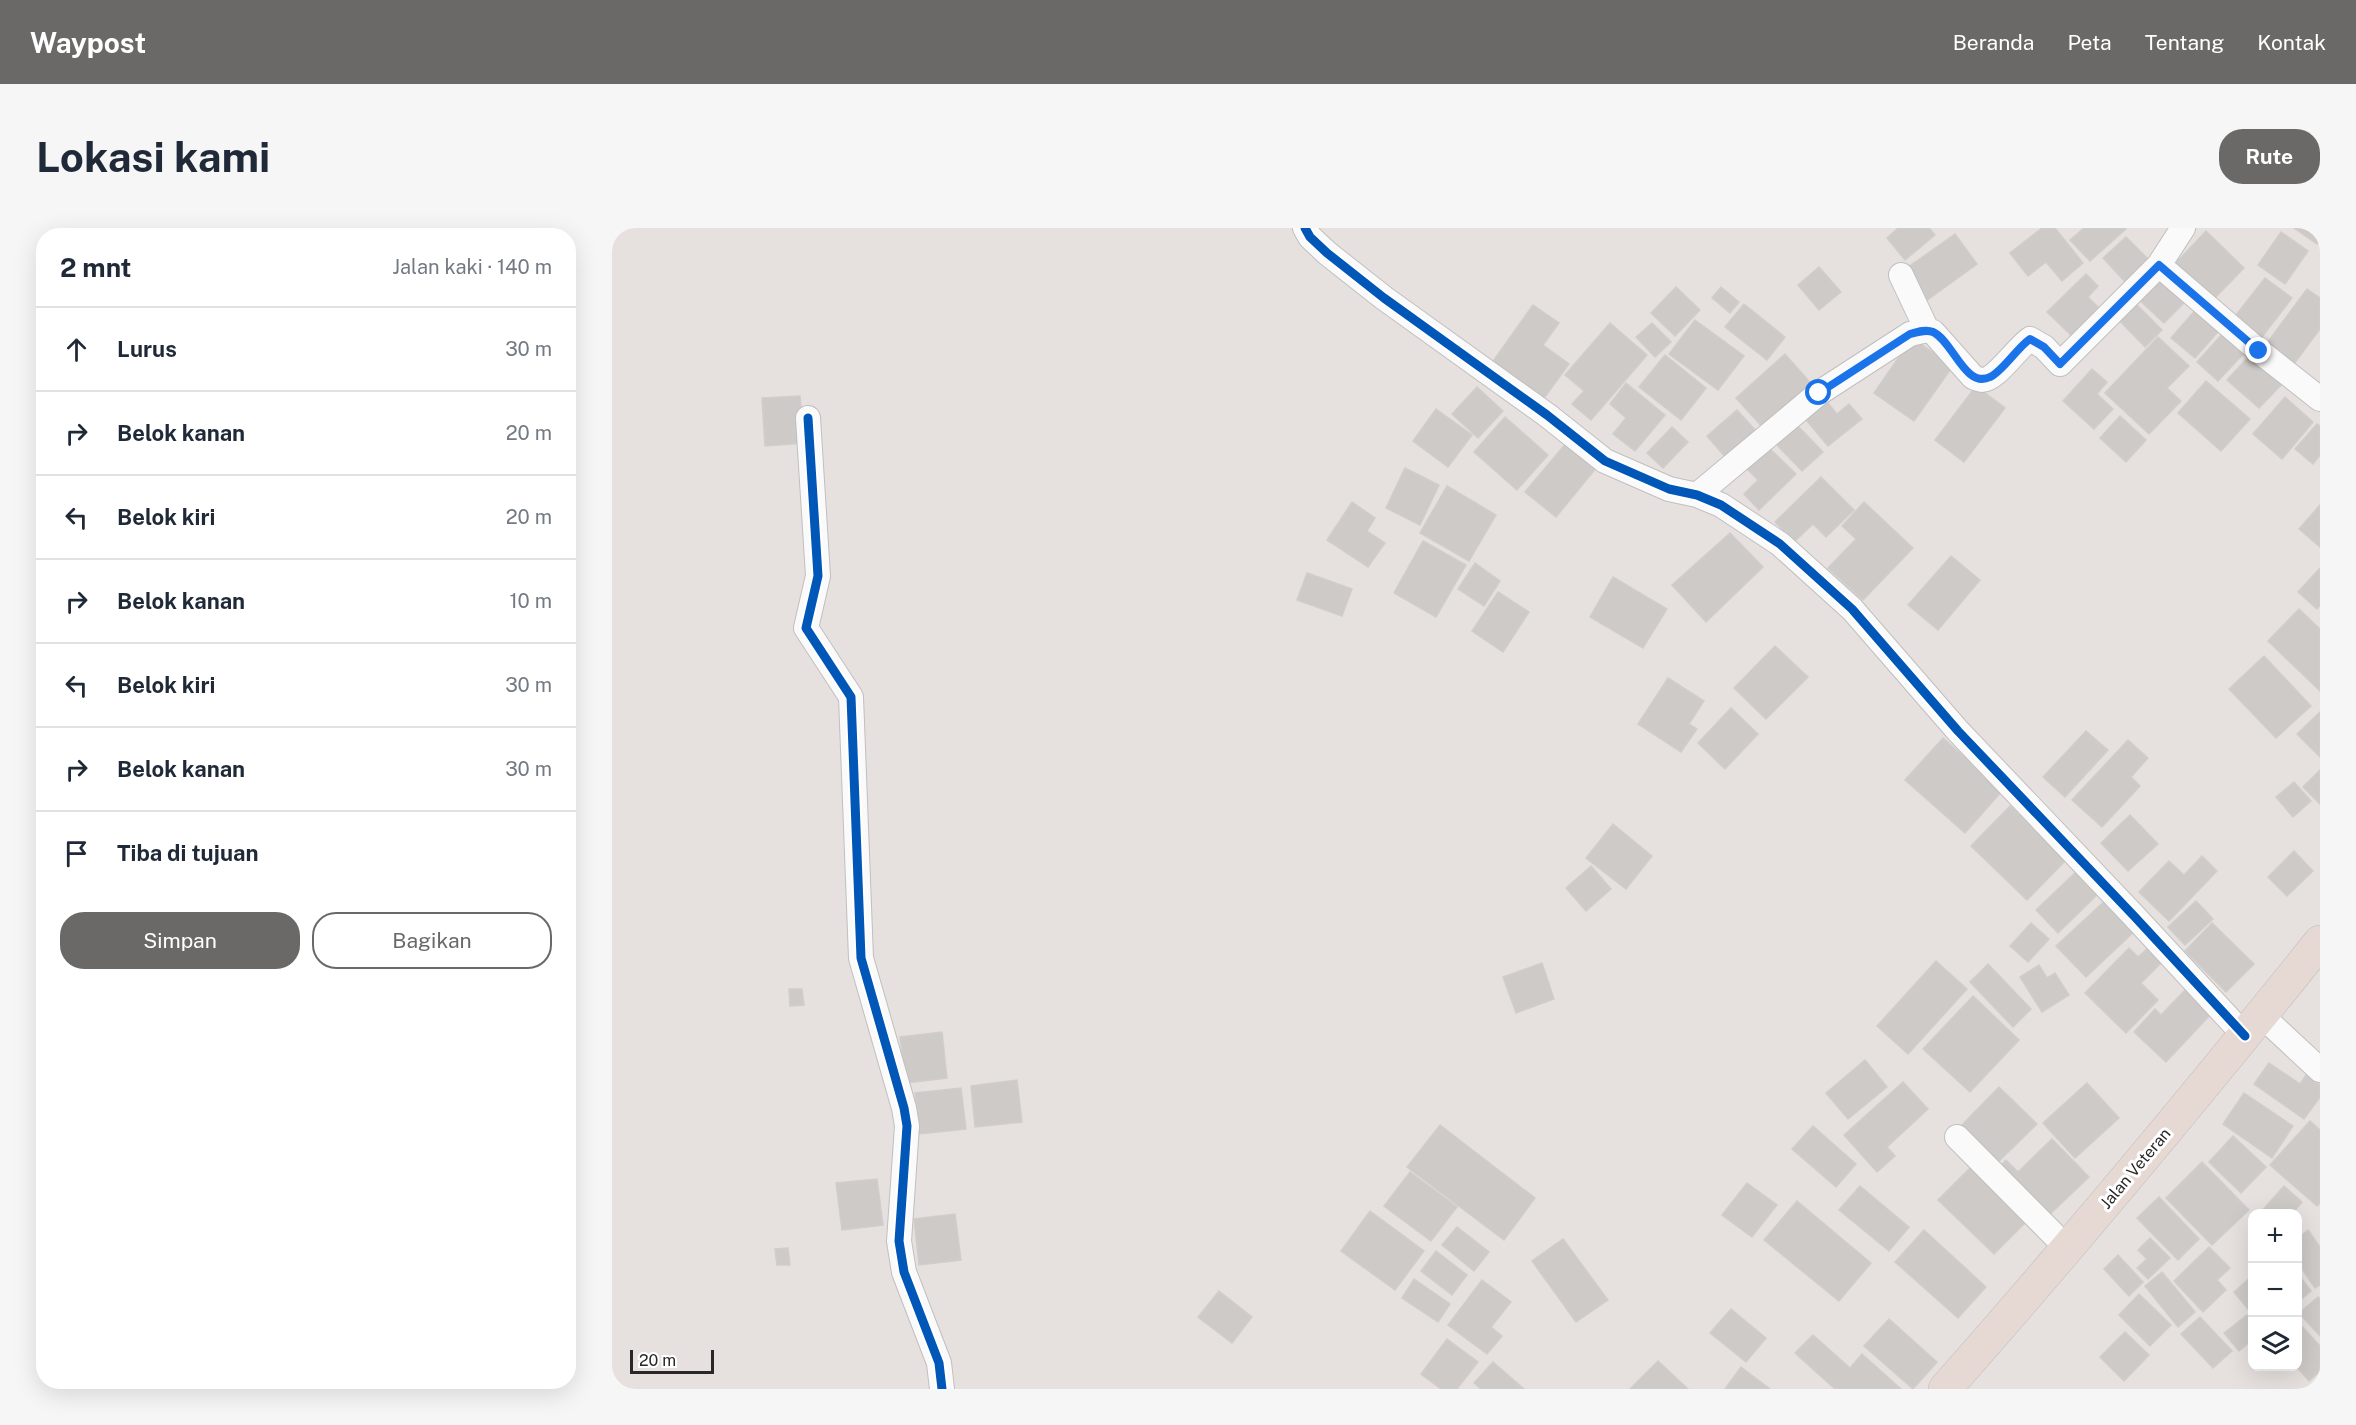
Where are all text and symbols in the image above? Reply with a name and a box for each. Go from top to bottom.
text: Waypost [30,26,146,59]
text: Beranda [1953,30,2034,55]
text: Peta [2067,30,2112,55]
text: Tentang [2145,30,2224,55]
text: Kontak [2257,30,2326,55]
button: Rute [2219,129,2320,184]
text: Lokasi kami [36,132,270,181]
text: 2 mnt [60,252,131,283]
text: Jalan kaki · 140 m [392,255,552,279]
icon: ahead [60,333,93,366]
text: Lurus [117,336,177,362]
text: 30 m [505,337,552,361]
route end [2245,337,2271,363]
route start [1805,379,1831,405]
icon: right [60,417,93,450]
text: Belok kanan [117,420,245,446]
text: 20 m [506,421,552,445]
icon: left [60,501,93,534]
text: Belok kiri [117,504,215,530]
text: 20 m [506,505,552,529]
icon: right [60,585,93,618]
text: Belok kanan [117,588,245,614]
text: 10 m [509,589,552,613]
icon: left [60,669,93,702]
text: Belok kiri [117,672,215,698]
text: 30 m [505,673,552,697]
icon: right [60,753,93,786]
text: Belok kanan [117,756,245,782]
text: 30 m [505,757,552,781]
icon: arrive [60,837,93,870]
text: Tiba di tujuan [117,840,258,866]
button: Simpan [60,912,300,969]
button: Bagikan [312,912,552,969]
street label: Jalan Veteran [2096,1124,2175,1212]
map controls [2248,1209,2302,1371]
button: + [2248,1209,2302,1263]
button: − [2248,1263,2302,1317]
button: layers [2248,1317,2302,1371]
scale bar [630,1347,714,1374]
text: 20 m [639,1351,676,1370]

